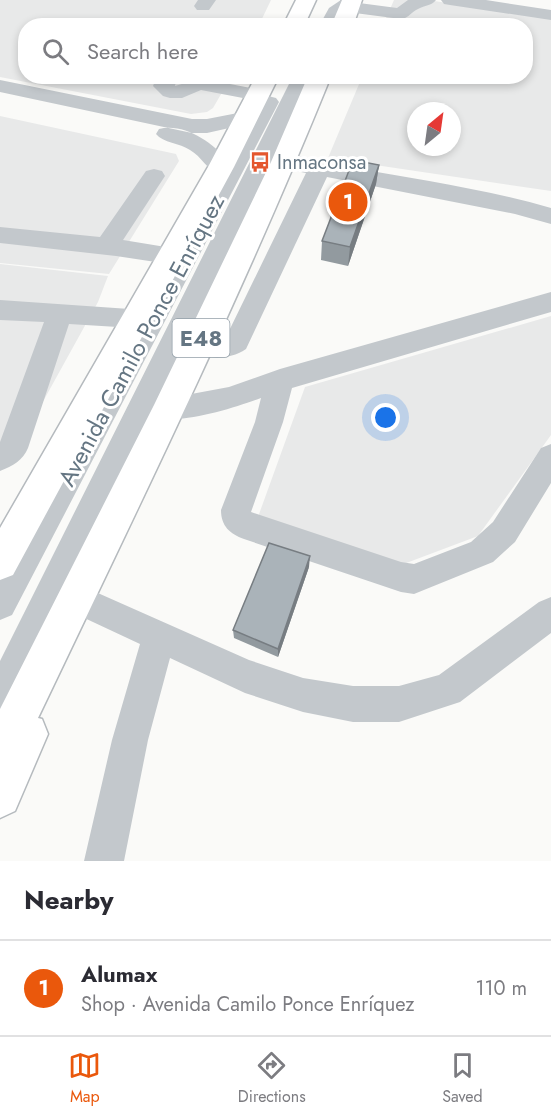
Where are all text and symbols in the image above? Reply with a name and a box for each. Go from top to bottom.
search box [18,18,533,84]
icon: search [39,35,72,68]
text: Search here [87,35,198,67]
north arrow [407,102,461,156]
place label: Inmaconsa [277,148,366,177]
bus stop icon: Inmaconsa [248,150,272,174]
pin: 1 [328,180,368,224]
street label: Avenida Camilo Ponce Enríquez [49,188,233,492]
road number: E48 [172,319,230,357]
your location [371,403,400,432]
text: Nearby [24,881,113,919]
text: Alumax [81,958,157,990]
text: 1 [38,974,49,1003]
text: 110 m [475,974,527,1003]
text: Shop · Avenida Camilo Ponce Enríquez [81,990,414,1019]
tab: Map [68,1049,101,1108]
tab: Directions [238,1049,306,1108]
tab: Saved [442,1049,483,1108]

